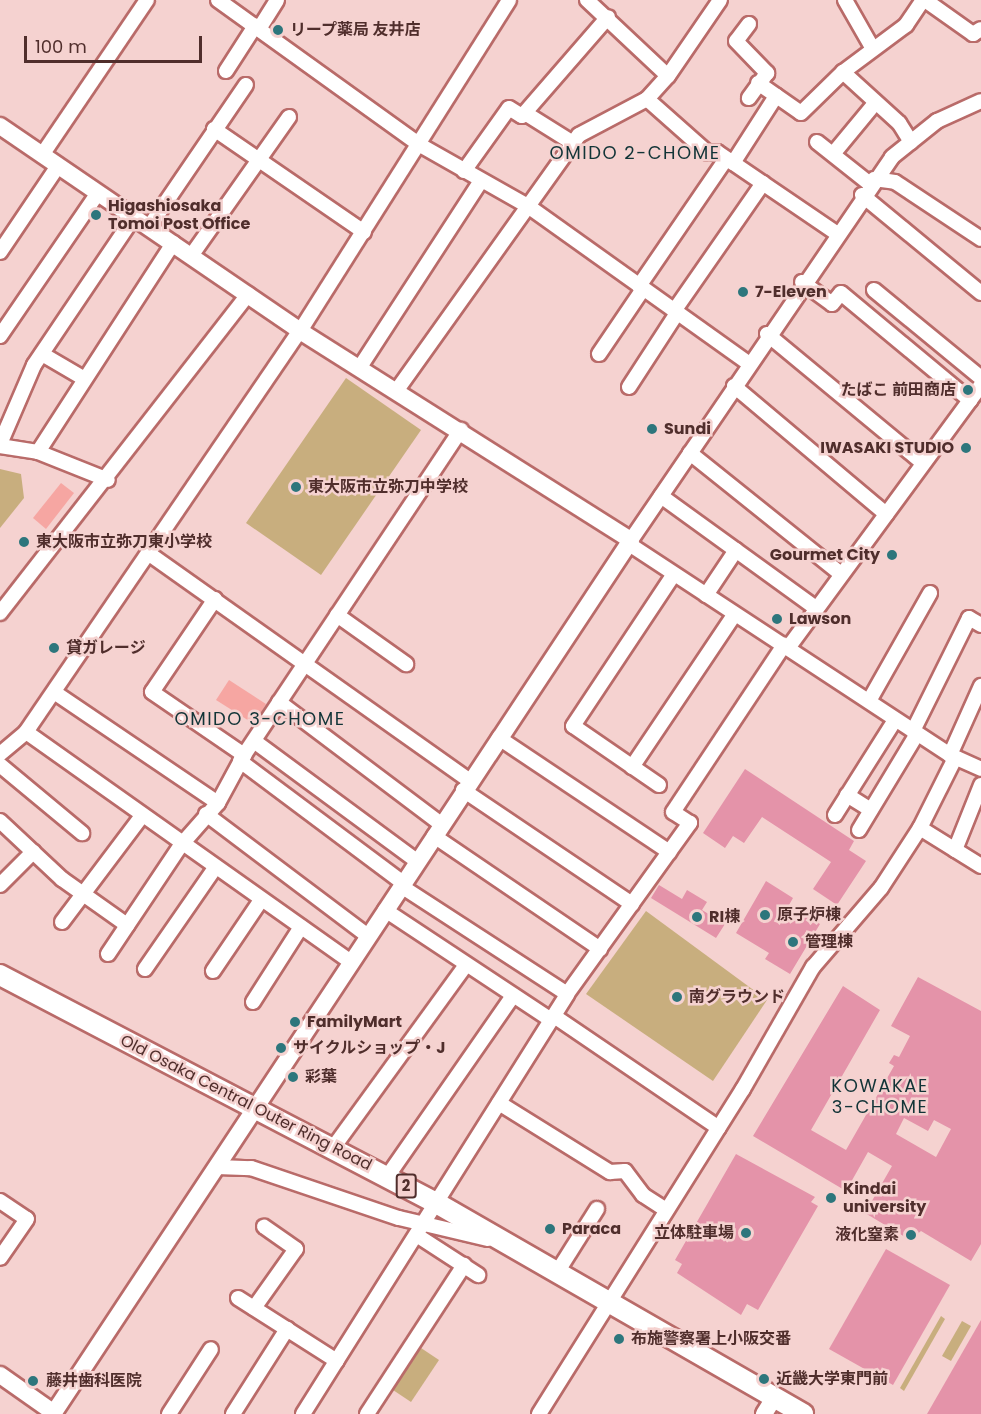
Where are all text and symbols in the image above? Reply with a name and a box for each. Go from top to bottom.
place label: リープ薬局 友井店 [290,20,421,40]
marker: リープ薬局 友井店 [271,23,285,37]
scale bar [27,24,206,62]
text: 100 m [35,34,87,59]
district label: OMIDO 2-CHOME [550,142,720,164]
place label: Higashiosaka Tomoi Post Office [108,196,250,234]
marker: Higashiosaka Tomoi Post Office [89,208,103,222]
place label: 7-Eleven [755,282,827,302]
marker: 7-Eleven [736,285,750,299]
place label: たばこ 前田商店 [841,380,956,400]
marker: たばこ 前田商店 [961,383,975,397]
place label: Sundi [664,419,711,439]
marker: Sundi [645,422,659,436]
place label: IWASAKI STUDIO [820,438,954,458]
marker: IWASAKI STUDIO [959,441,973,455]
place label: 東大阪市立弥刀中学校 [308,477,468,497]
marker: 東大阪市立弥刀中学校 [289,480,303,494]
place label: 東大阪市立弥刀東小学校 [36,532,212,552]
marker: 東大阪市立弥刀東小学校 [17,535,31,549]
place label: Gourmet City [770,545,880,565]
marker: Gourmet City [885,548,899,562]
place label: Lawson [789,609,851,629]
marker: Lawson [770,612,784,626]
place label: 貸ガレージ [66,638,146,658]
marker: 貸ガレージ [47,641,61,655]
district label: OMIDO 3-CHOME [174,708,346,730]
place label: 原子炉棟 [777,905,841,925]
place label: RI棟 [709,907,740,927]
marker: 原子炉棟 [758,908,772,922]
marker: RI棟 [690,910,704,924]
place label: 管理棟 [805,932,853,952]
marker: 管理棟 [786,935,800,949]
place label: 南グラウンド [689,987,785,1007]
marker: 南グラウンド [670,990,684,1004]
place label: FamilyMart [307,1012,402,1032]
marker: FamilyMart [288,1015,302,1029]
street label: Old Osaka Central Outer Ring Road [117,1031,375,1175]
place label: サイクルショップ・J [293,1038,446,1058]
marker: サイクルショップ・J [274,1041,288,1055]
place label: 彩葉 [305,1067,337,1087]
marker: 彩葉 [286,1070,300,1084]
district label: KOWAKAE 3-CHOME [831,1076,929,1118]
road number: 2 [396,1174,416,1198]
place label: Kindai university [843,1179,926,1217]
marker: Kindai university [824,1191,838,1205]
place label: Paraca [562,1219,621,1239]
marker: Paraca [543,1222,557,1236]
place label: 立体駐車場 [654,1223,734,1243]
place label: 液化窒素 [835,1225,899,1245]
marker: 立体駐車場 [739,1226,753,1240]
marker: 液化窒素 [904,1228,918,1242]
place label: 布施警察署上小阪交番 [631,1329,791,1349]
marker: 布施警察署上小阪交番 [612,1332,626,1346]
place label: 近畿大学東門前 [776,1369,888,1389]
place label: 藤井歯科医院 [46,1371,142,1391]
marker: 藤井歯科医院 [24,1372,42,1390]
marker: 近畿大学東門前 [757,1372,771,1386]

